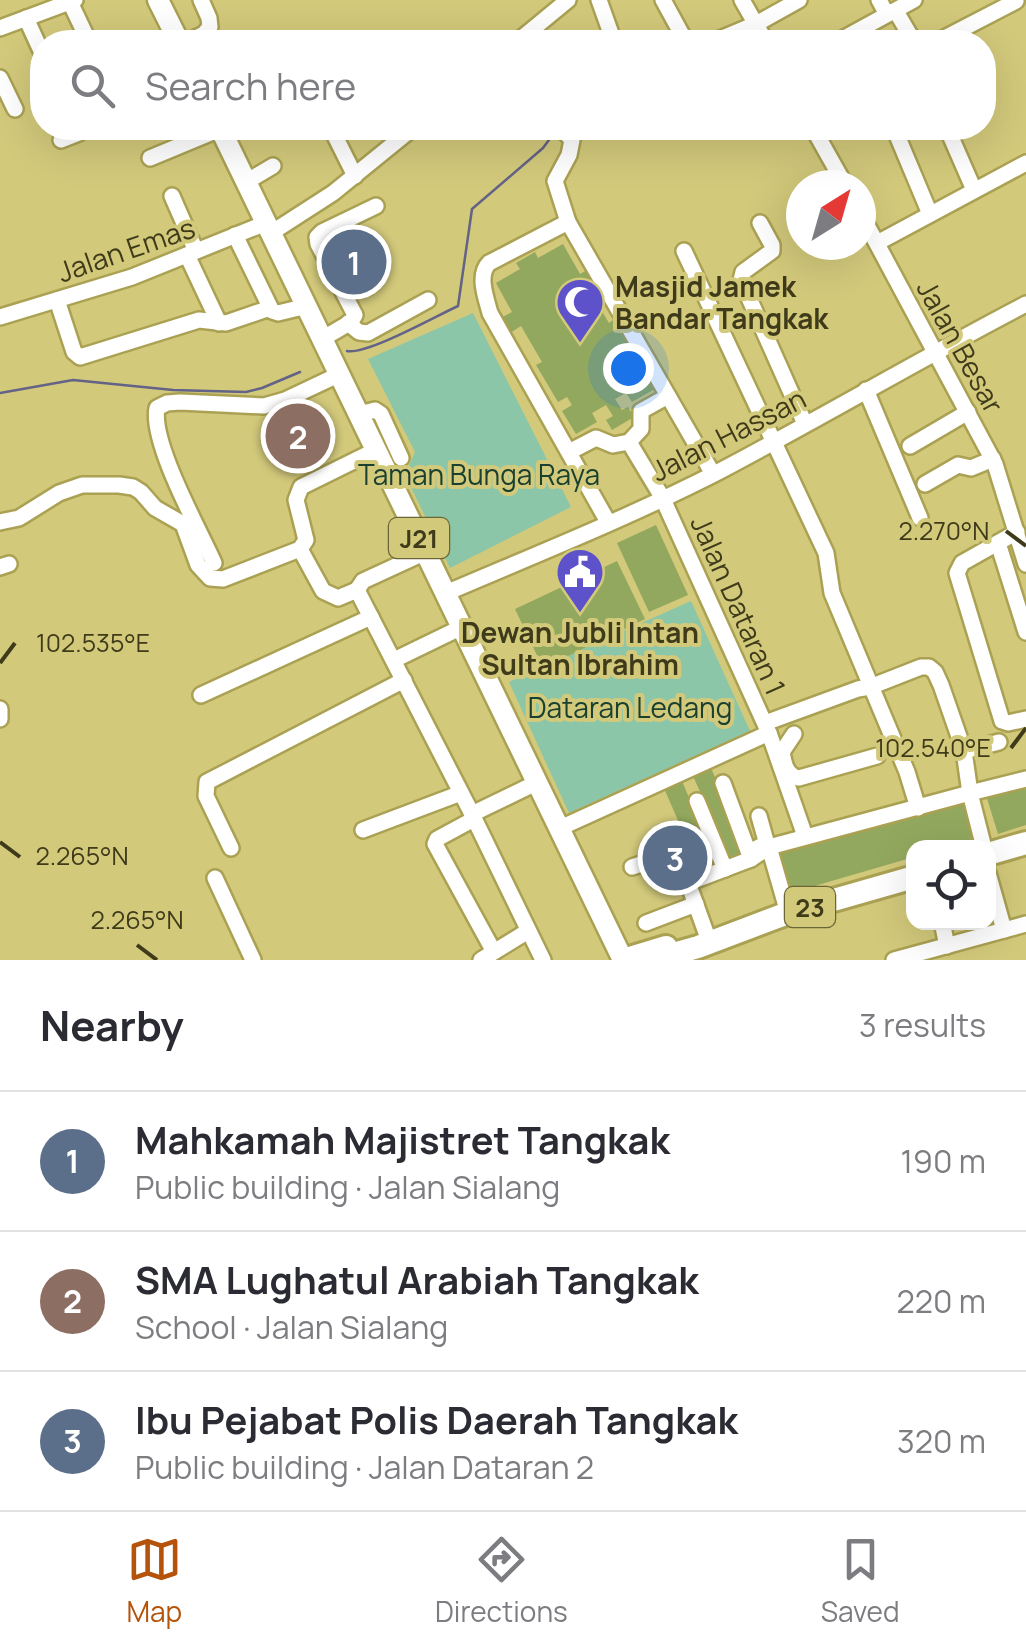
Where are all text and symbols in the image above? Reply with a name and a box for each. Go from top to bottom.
search box [30,30,996,140]
icon: search [65,58,120,113]
text: Search here [145,59,356,111]
north arrow [786,170,876,260]
street label: Jalan Emas [52,208,200,290]
pin: 1 [322,224,386,300]
place label: Masjid Jamek Bandar Tangkak [615,267,829,337]
street label: Jalan Besar [909,273,1013,419]
mosque icon: Masjid Jamek Bandar Tangkak [554,276,606,344]
your location [603,343,654,394]
street label: Jalan Hassan [644,379,812,489]
pin: 2 [266,398,330,474]
park label: Taman Bunga Raya [358,455,600,493]
street label: Jalan Dataran 1 [683,509,795,701]
text: 2.270°N [898,513,990,548]
road number: J21 [389,518,449,558]
public building icon: Dewan Jubli Intan Sultan Ibrahim [554,546,606,614]
place label: Dewan Jubli Intan Sultan Ibrahim [461,613,699,683]
text: 102.535°E [36,625,150,660]
park label: Dataran Ledang [528,688,732,726]
text: 102.540°E [875,730,991,765]
pin: 3 [642,820,708,896]
text: 2.265°N [35,838,129,873]
map controls [906,840,996,930]
button: locate [906,840,996,930]
road number: 23 [785,887,835,927]
text: 2.265°N [90,902,184,937]
text: Nearby [40,996,184,1054]
text: 3 results [859,1003,986,1047]
text: Mahkamah Majistret Tangkak [135,1113,670,1165]
text: 1 [65,1139,80,1183]
text: 190 m [901,1139,986,1183]
text: Public building · Jalan Sialang [135,1165,560,1209]
text: SMA Lughatul Arabiah Tangkak [135,1253,699,1305]
text: 2 [63,1279,82,1323]
text: 220 m [896,1279,986,1323]
text: School · Jalan Sialang [135,1305,448,1349]
text: Ibu Pejabat Polis Daerah Tangkak [135,1393,738,1445]
text: 3 [63,1419,82,1463]
text: 320 m [897,1419,986,1463]
text: Public building · Jalan Dataran 2 [135,1445,594,1489]
tab: Map [126,1532,182,1630]
tab: Directions [435,1532,568,1630]
tab: Saved [821,1532,900,1630]

